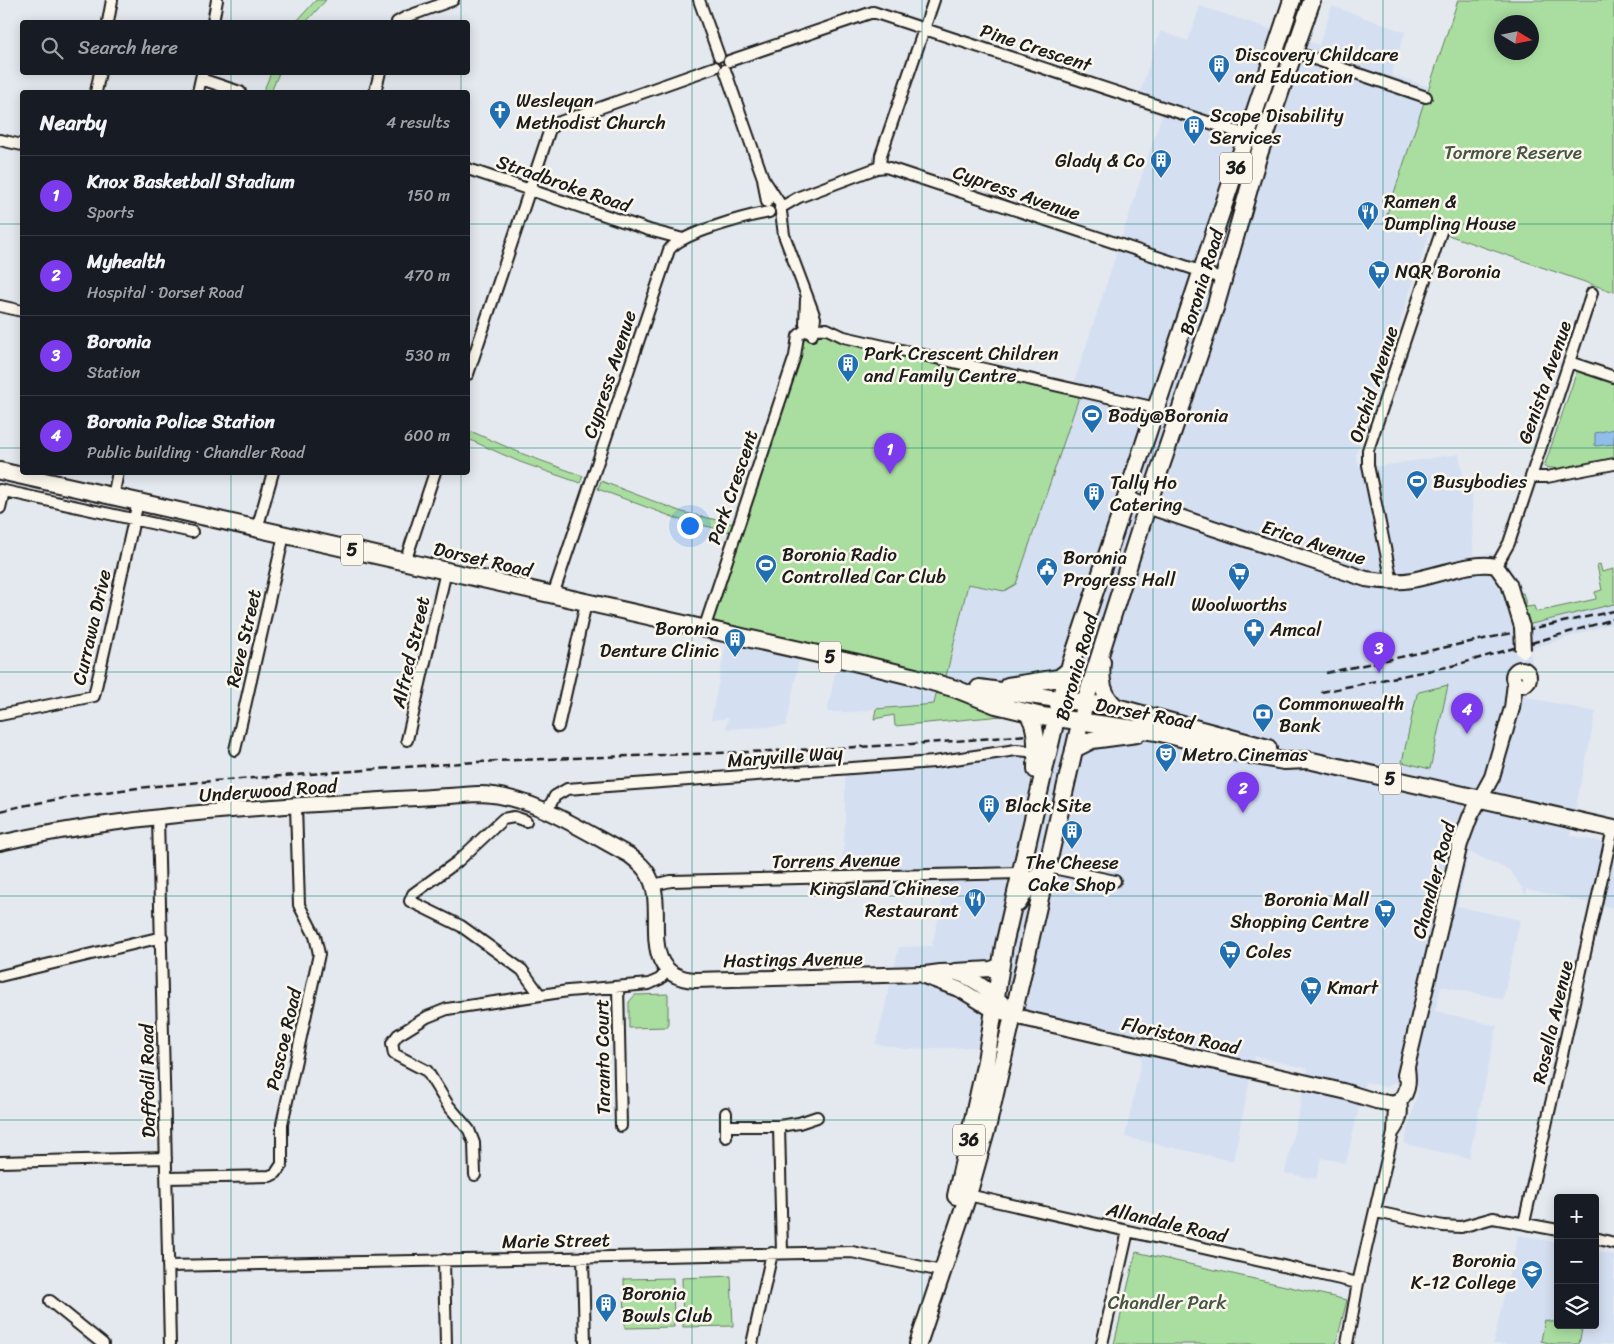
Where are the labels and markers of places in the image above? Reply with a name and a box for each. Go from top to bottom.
place label: Discovery Childcare and Education [1235,38,1399,93]
building icon: Discovery Childcare and Education [1207,53,1231,84]
place label: Wesleyan Methodist Church [516,84,666,139]
church icon: Wesleyan Methodist Church [488,99,512,130]
place label: Scope Disability Services [1210,99,1344,154]
building icon: Scope Disability Services [1182,114,1206,145]
place label: Glady & Co [1055,144,1145,177]
building icon: Glady & Co [1149,148,1173,179]
place label: Ramen & Dumpling House [1384,185,1516,240]
restaurant icon: Ramen & Dumpling House [1356,200,1380,231]
place label: NQR Boronia [1395,255,1501,288]
supermarket icon: NQR Boronia [1367,259,1391,290]
place label: Park Crescent Children and Family Centre [864,337,1059,392]
building icon: Park Crescent Children and Family Centre [836,352,860,383]
place label: Body@Boronia [1108,399,1229,432]
sports icon: Body@Boronia [1080,403,1104,434]
pin: 1 [874,433,906,474]
place label: Busybodies [1433,465,1528,498]
place label: Tally Ho Catering [1110,466,1183,521]
sports icon: Busybodies [1405,469,1429,500]
building icon: Tally Ho Catering [1082,481,1106,512]
place label: Boronia Radio Controlled Car Club [782,538,946,593]
place label: Boronia Progress Hall [1063,541,1176,596]
sports icon: Boronia Radio Controlled Car Club [754,553,778,584]
public building icon: Boronia Progress Hall [1035,556,1059,587]
supermarket icon: Woolworths [1227,561,1251,592]
place label: Woolworths [1191,588,1287,621]
place label: Boronia Denture Clinic [600,612,720,667]
place label: Amcal [1269,613,1322,646]
pharmacy icon: Amcal [1242,617,1266,648]
building icon: Boronia Denture Clinic [723,627,747,658]
pin: 3 [1363,632,1395,673]
place label: Commonwealth Bank [1279,687,1405,742]
pin: 4 [1451,693,1483,734]
bank icon: Commonwealth Bank [1251,702,1275,733]
place label: Metro Cinemas [1182,738,1308,771]
theatre icon: Metro Cinemas [1154,742,1178,773]
pin: 2 [1227,772,1259,813]
place label: Black Site [1005,789,1091,822]
building icon: Black Site [977,793,1001,824]
building icon: The Cheese Cake Shop [1060,819,1084,850]
place label: The Cheese Cake Shop [1025,846,1119,901]
place label: Kingsland Chinese Restaurant [810,872,959,927]
place label: Boronia Mall Shopping Centre [1230,883,1370,938]
restaurant icon: Kingsland Chinese Restaurant [963,887,987,918]
supermarket icon: Boronia Mall Shopping Centre [1373,898,1397,929]
place label: Coles [1246,935,1292,968]
supermarket icon: Coles [1218,939,1242,970]
place label: Kmart [1327,971,1379,1004]
supermarket icon: Kmart [1299,975,1323,1006]
place label: Boronia K-12 College [1411,1244,1516,1299]
school or university icon: Boronia K-12 College [1520,1259,1544,1290]
place label: Boronia Bowls Club [622,1277,713,1332]
building icon: Boronia Bowls Club [594,1292,618,1323]

